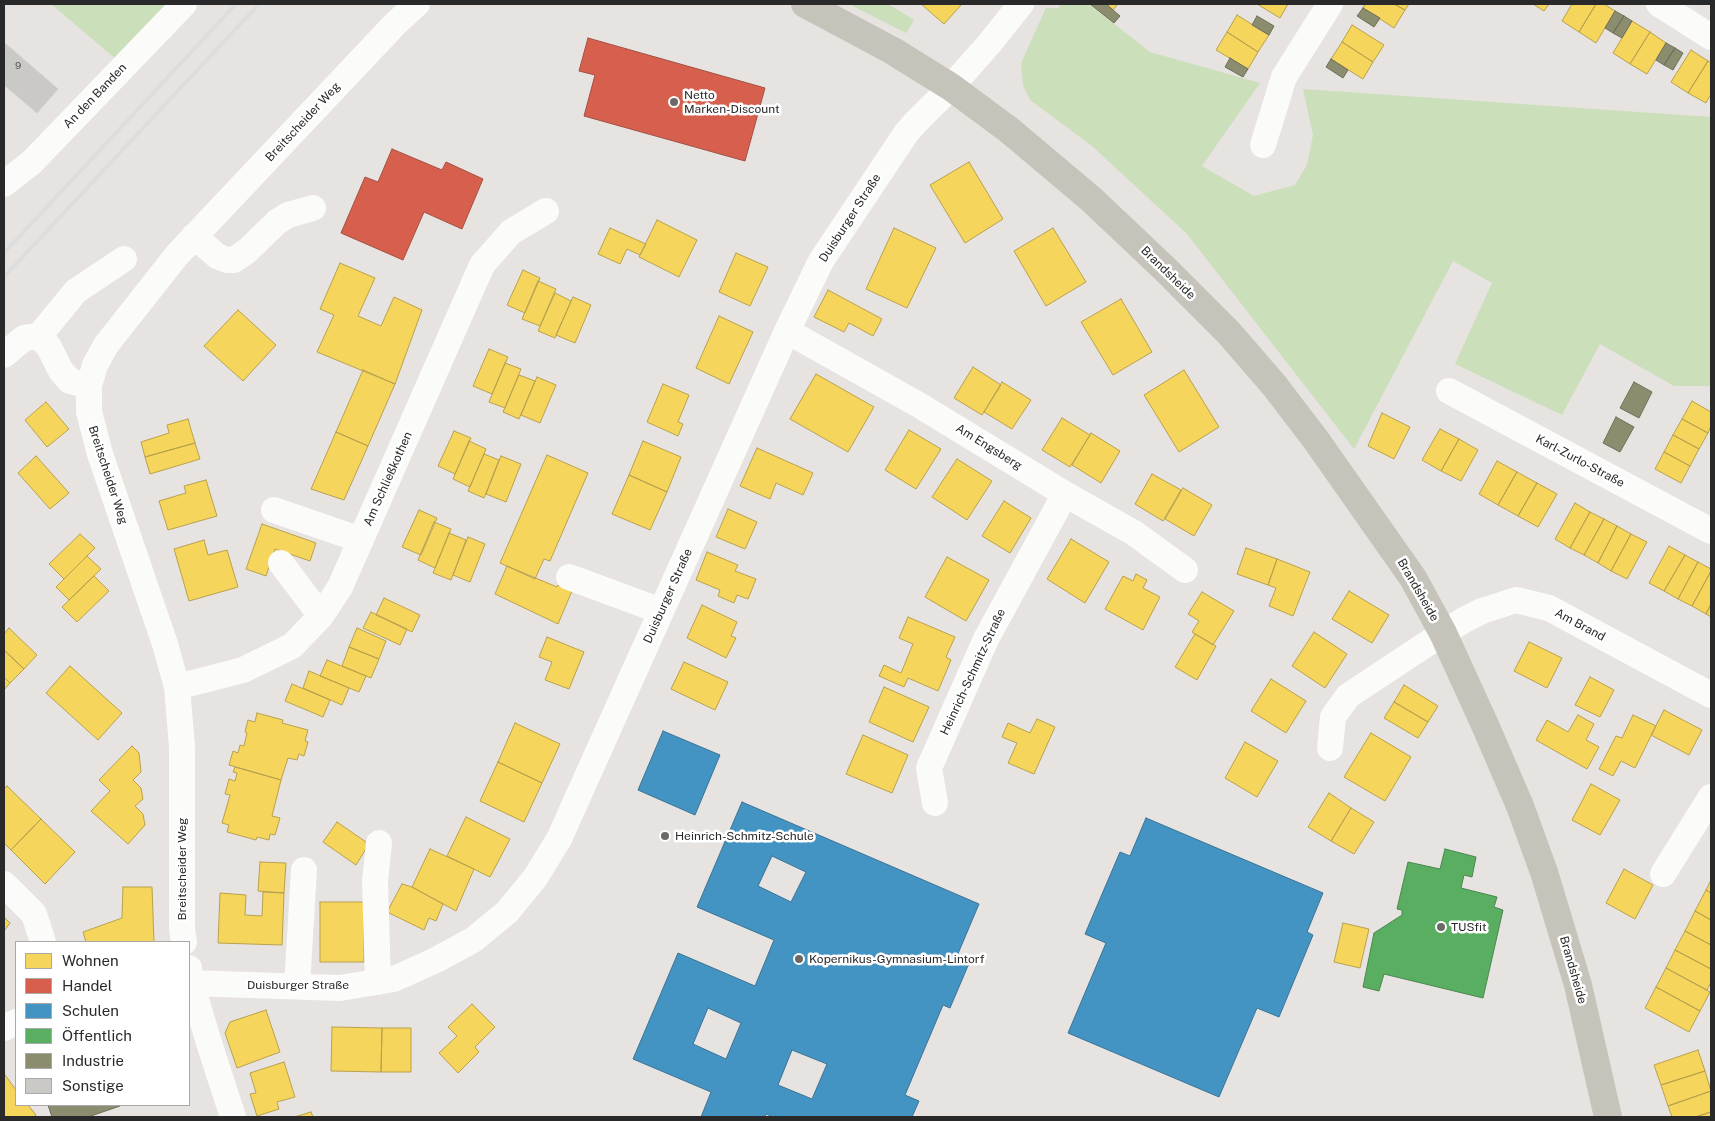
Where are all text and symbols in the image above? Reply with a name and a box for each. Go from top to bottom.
house number: 9 [15,60,21,72]
street label: An den Banden [60,61,130,131]
street label: Breitscheider Weg [263,79,343,165]
place label: Netto Marken-Discount [684,88,780,116]
marker: Netto Marken-Discount [668,96,680,108]
street label: Duisburger Straße [816,171,884,265]
street label: Brandsheide [1138,244,1198,302]
street label: Am Engsberg [953,421,1025,473]
street label: Breitscheider Weg [85,424,131,526]
street label: Am Schließkothen [361,430,415,528]
street label: Karl-Zurlo-Straße [1533,432,1627,490]
street label: Duisburger Straße [641,546,695,646]
street label: Brandsheide [1394,556,1442,624]
street label: Am Brand [1552,606,1608,644]
street label: Heinrich-Schmitz-Straße [937,607,1009,737]
street label: Breitscheider Weg [175,818,189,920]
place label: Heinrich-Schmitz-Schule [675,829,814,843]
marker: Heinrich-Schmitz-Schule [659,830,671,842]
place label: TUSfit [1451,920,1487,934]
marker: TUSfit [1435,921,1447,933]
street label: Brandsheide [1556,934,1590,1006]
legend [15,941,190,1106]
text: Wohnen [62,952,119,969]
place label: Kopernikus-Gymnasium-Lintorf [809,952,984,966]
marker: Kopernikus-Gymnasium-Lintorf [793,953,805,965]
text: Handel [62,977,112,994]
street label: Duisburger Straße [247,978,349,992]
text: Schulen [62,1002,119,1019]
text: Öffentlich [62,1027,132,1044]
text: Industrie [62,1052,124,1069]
text: Sonstige [62,1077,124,1094]

